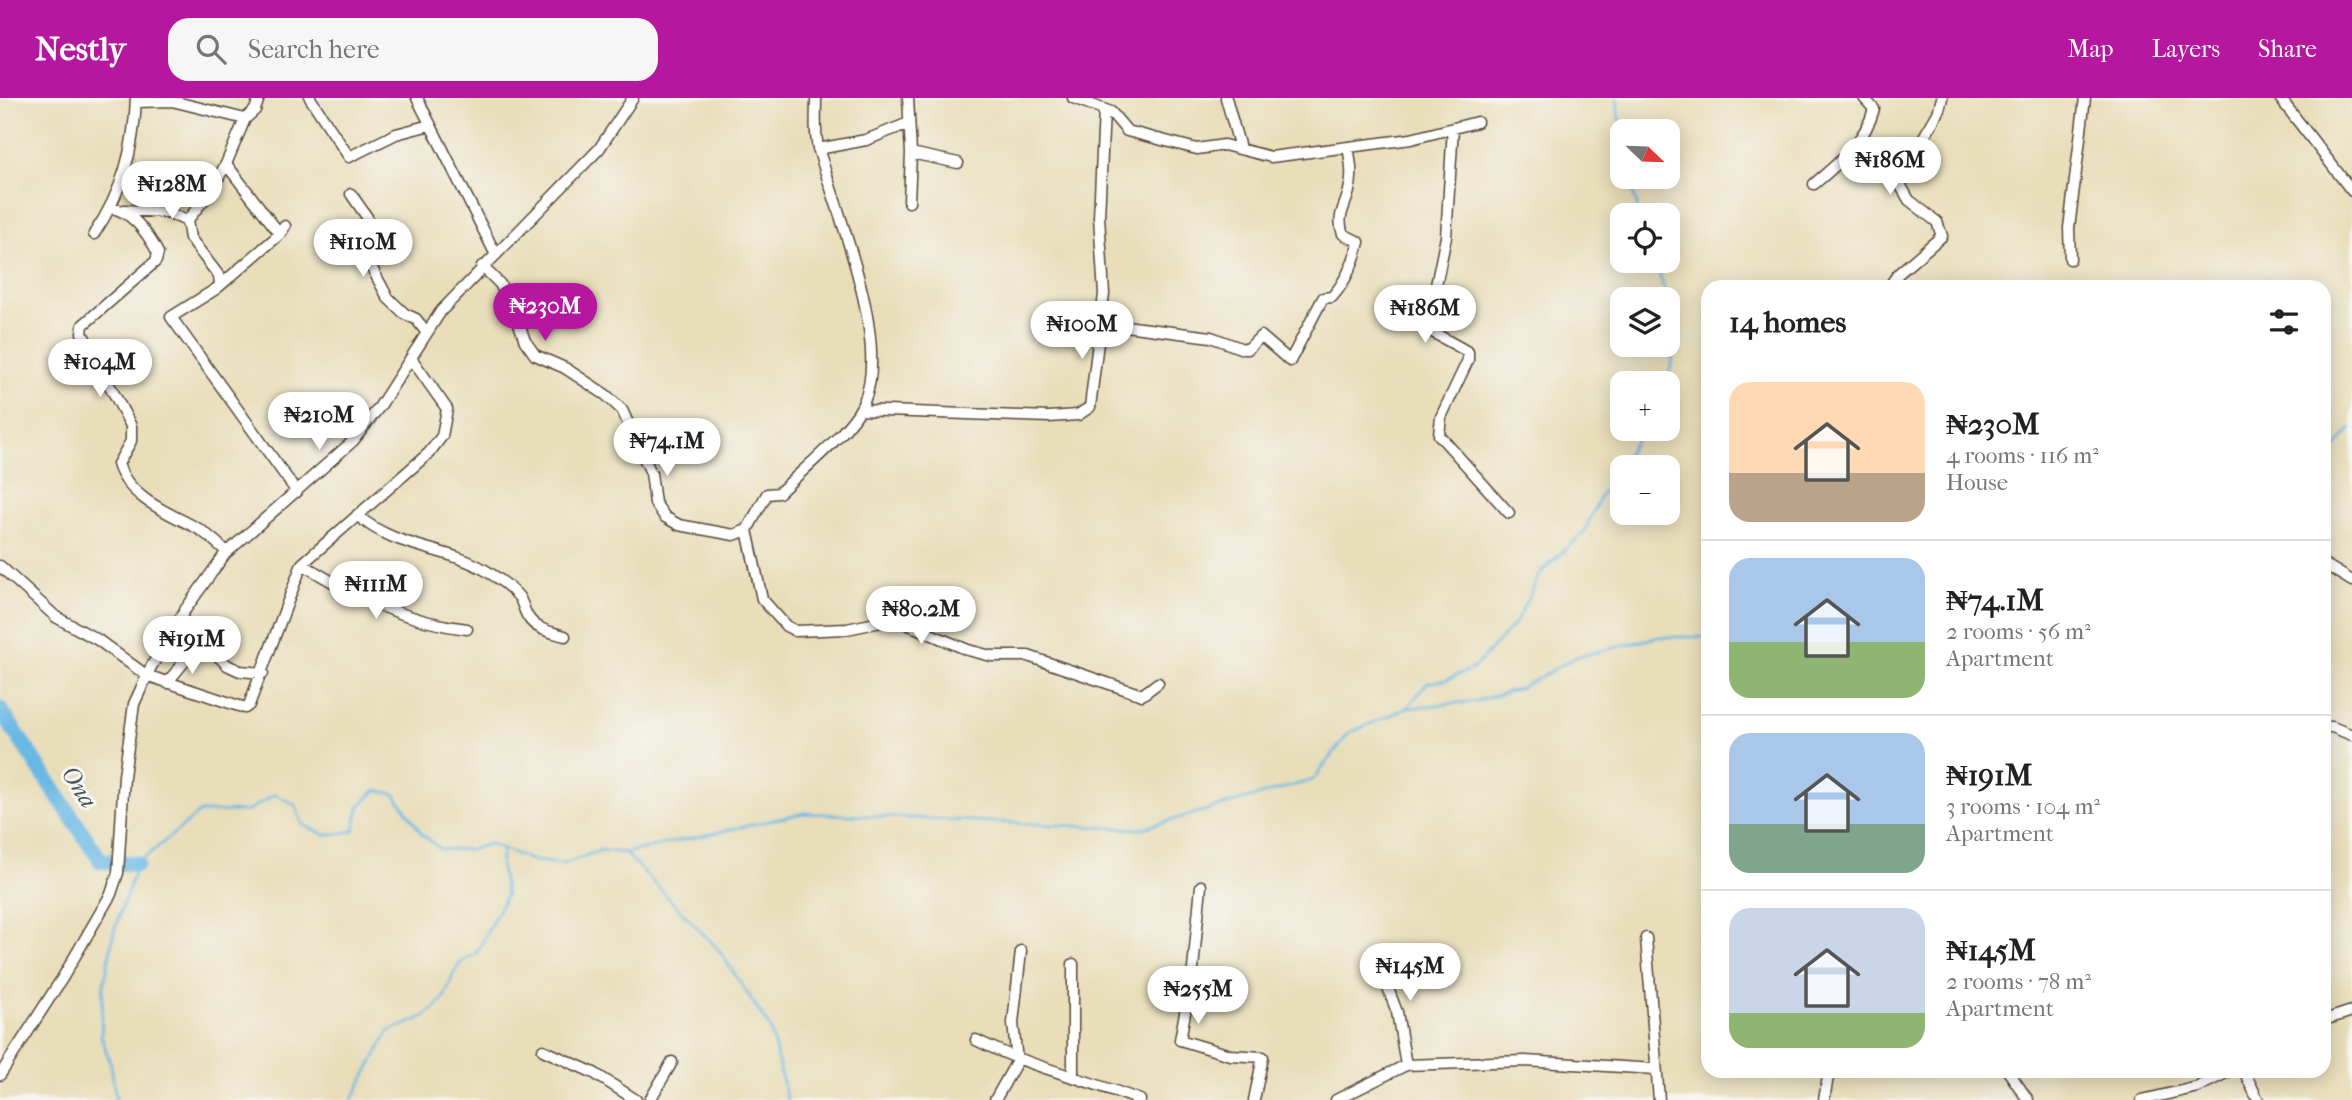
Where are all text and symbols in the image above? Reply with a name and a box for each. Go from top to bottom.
search box [168,18,658,81]
text: Nestly [35,30,126,69]
icon: search [192,30,230,68]
text: Search here [248,34,380,65]
text: Map [2068,35,2114,63]
text: Layers [2152,35,2220,63]
text: Share [2258,35,2317,63]
north arrow [1610,119,1680,189]
map controls [1610,119,1680,525]
pin: ₦186M [1841,138,1939,197]
text: ₦186M [1855,146,1925,173]
pin: ₦128M [123,162,221,221]
text: ₦128M [137,170,207,197]
button: locate [1610,203,1680,273]
pin: ₦110M [314,220,412,279]
text: ₦110M [330,228,396,255]
pin: ₦230M [496,284,594,343]
pin: ₦186M [1376,286,1474,345]
button: layers [1610,287,1680,357]
text: ₦230M [509,292,581,319]
text: ₦186M [1390,294,1460,321]
pin: ₦100M [1033,302,1131,361]
icon: filters [2265,303,2303,341]
text: 14 homes [1729,305,1846,340]
text: ₦100M [1046,310,1118,337]
pin: ₦104M [51,340,149,399]
text: ₦104M [64,348,136,375]
button: + [1610,371,1680,441]
pin: ₦210M [270,392,368,452]
text: ₦210M [284,401,354,428]
text: ₦230M [1946,407,2039,442]
icon: home [1785,410,1869,494]
pin: ₦74.1M [610,418,724,478]
text: ₦74.1M [630,427,704,454]
text: 4 rooms · 116 m² [1946,442,2099,469]
button: − [1610,455,1680,525]
text: House [1946,469,2008,496]
pin: ₦111M [327,561,425,621]
text: ₦111M [345,570,407,597]
text: ₦74.1M [1946,583,2044,618]
icon: home [1785,586,1869,670]
pin: ₦80.2M [864,587,978,646]
text: ₦80.2M [882,595,960,622]
pin: ₦191M [143,616,241,676]
text: 2 rooms · 56 m² [1946,618,2091,645]
text: ₦191M [159,625,225,652]
text: Apartment [1946,645,2054,672]
text: ₦191M [1946,758,2032,793]
water label: Ona [55,761,103,813]
icon: home [1785,761,1869,845]
text: 3 rooms · 104 m² [1946,793,2100,820]
text: Apartment [1946,820,2054,847]
text: ₦145M [1946,933,2036,968]
icon: home [1785,936,1869,1020]
pin: ₦145M [1361,944,1459,1003]
text: ₦145M [1376,952,1444,979]
pin: ₦255M [1149,967,1247,1026]
text: 2 rooms · 78 m² [1946,968,2091,995]
text: ₦255M [1163,975,1233,1002]
text: Apartment [1946,995,2054,1022]

